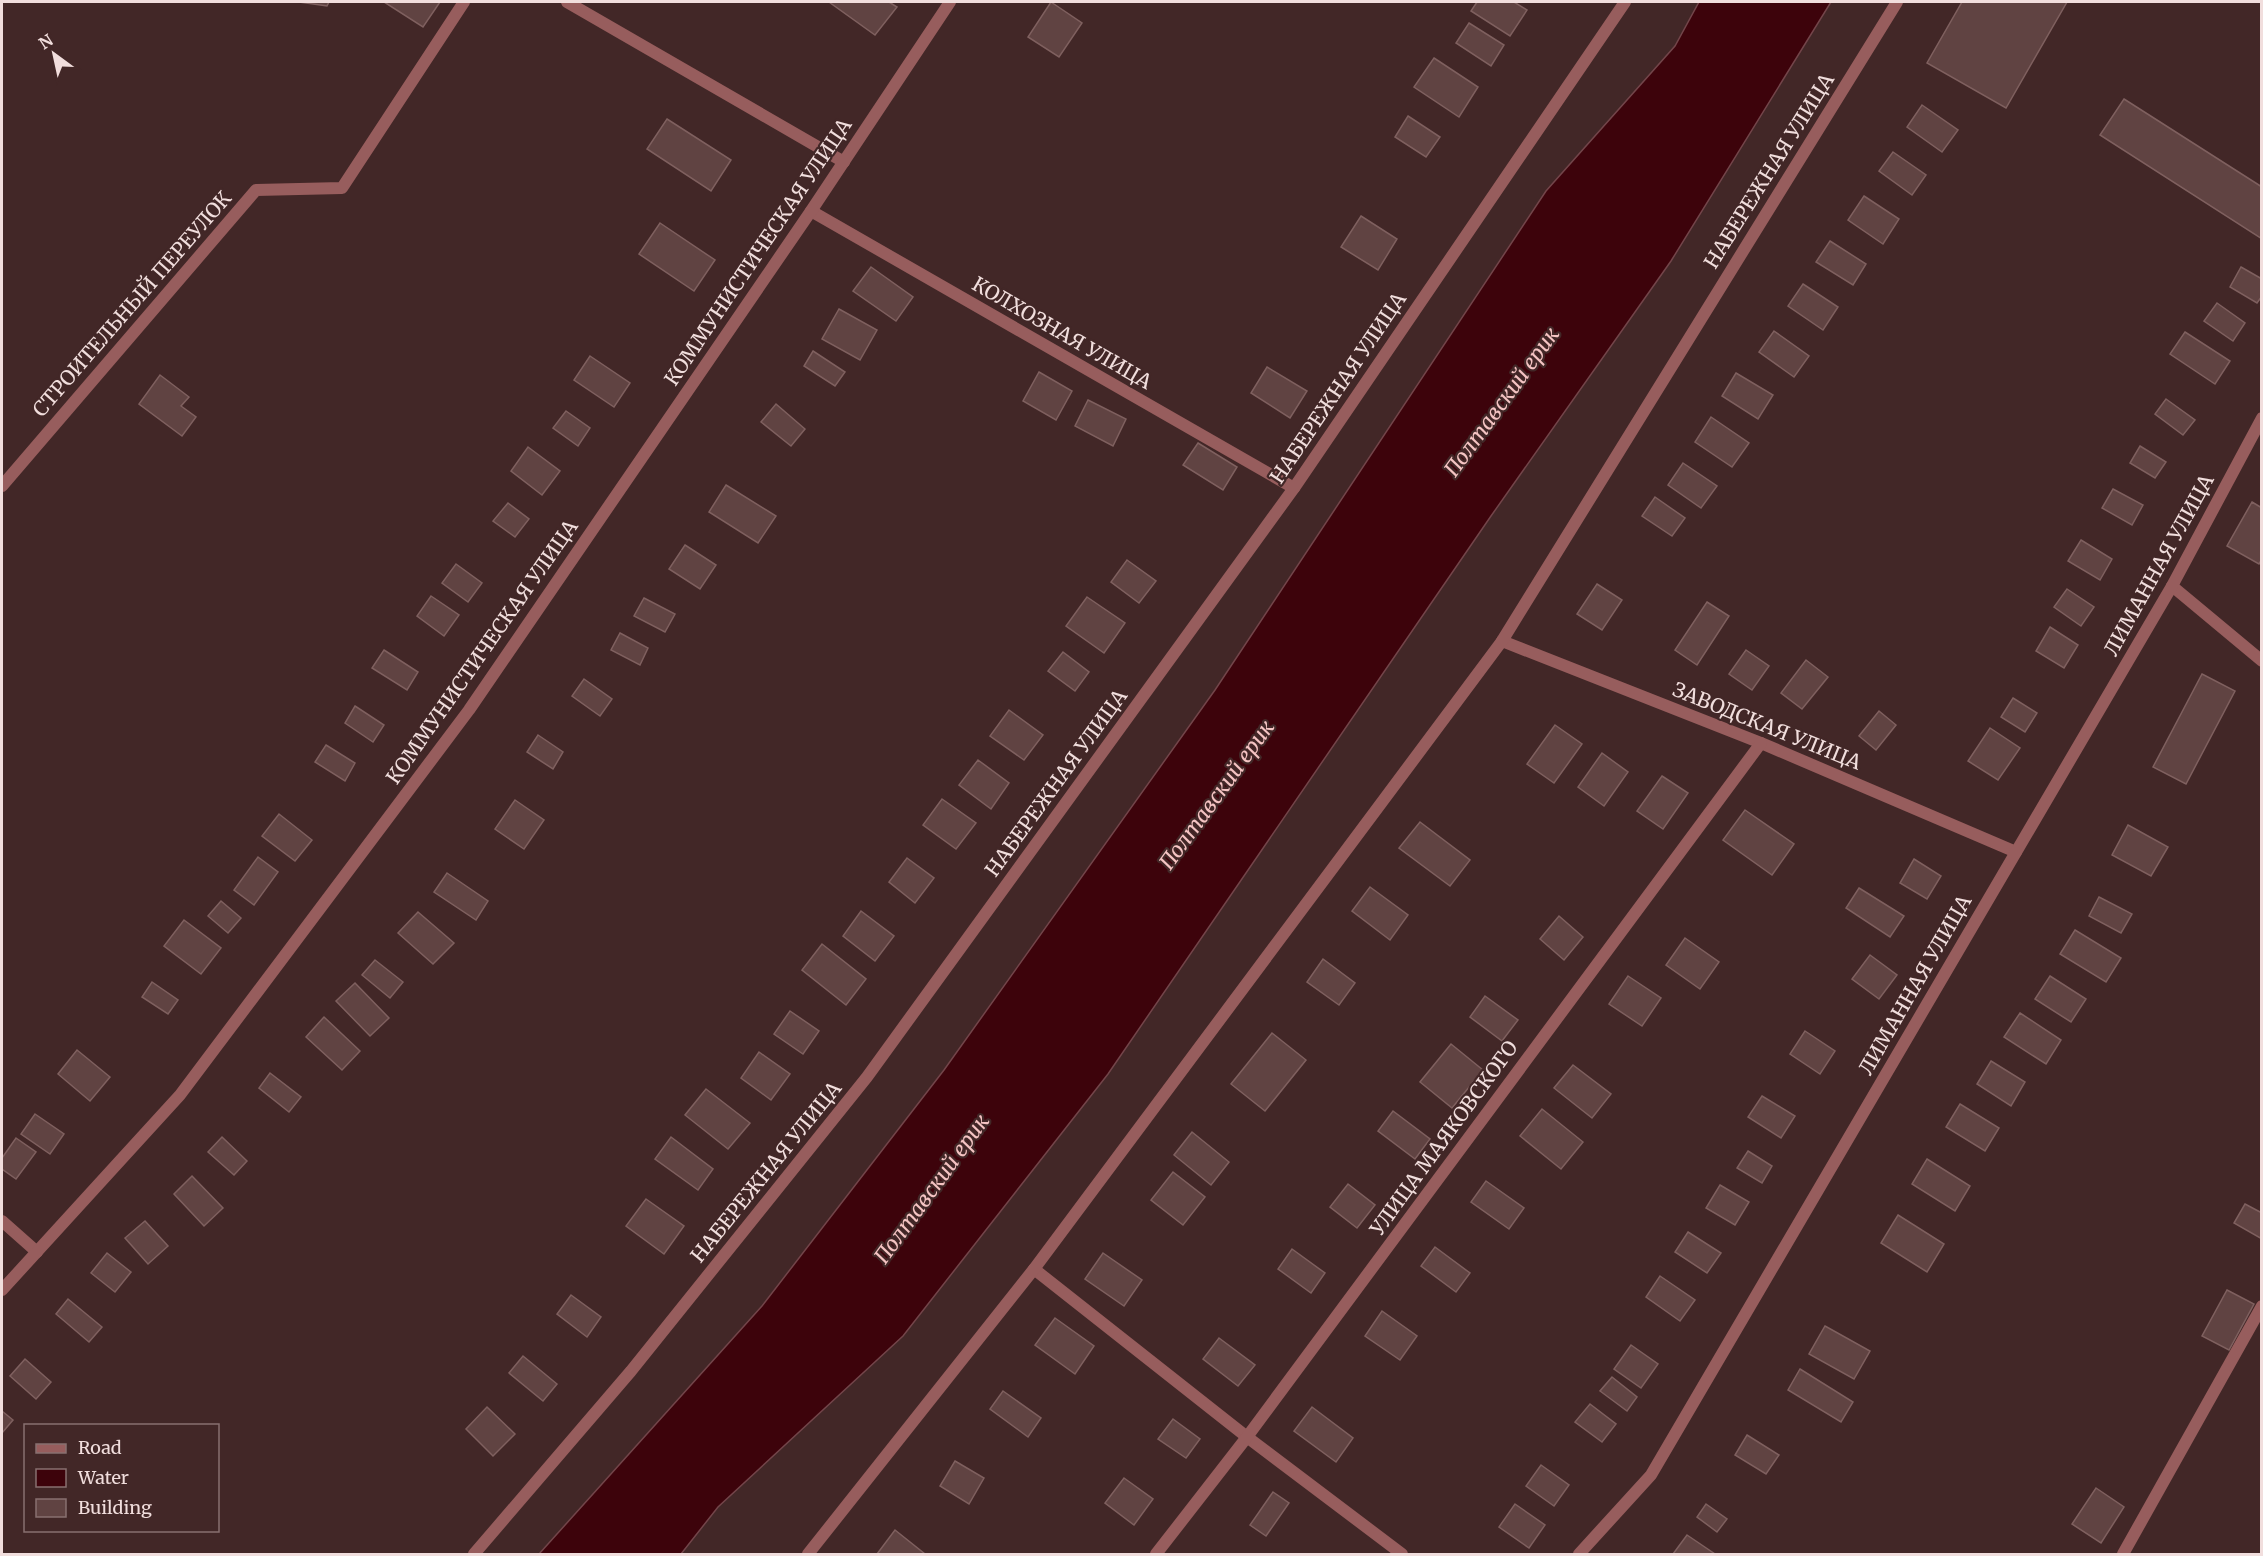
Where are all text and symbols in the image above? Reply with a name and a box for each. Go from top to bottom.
north arrow [24,24,84,84]
text: N [35,29,57,53]
street label: НАБЕРЕЖНАЯ УЛИЦА [1698,68,1839,273]
street label: КОММУНИСТИЧЕСКАЯ УЛИЦА [659,113,857,390]
street label: СТРОИТЕЛЬНЫЙ ПЕРЕУЛОК [26,185,236,421]
street label: КОЛХОЗНАЯ УЛИЦА [968,271,1157,395]
street label: НАБЕРЕЖНАЯ УЛИЦА [1264,287,1411,488]
water label: Полтавский ерик [1438,321,1565,482]
street label: ЛИМАННАЯ УЛИЦА [2098,469,2219,660]
street label: КОММУНИСТИЧЕСКАЯ УЛИЦА [380,514,583,789]
street label: ЗАВОДСКАЯ УЛИЦА [1669,676,1866,775]
street label: НАБЕРЕЖНАЯ УЛИЦА [979,683,1132,881]
water label: Полтавский ерик [1153,714,1280,875]
street label: ЛИМАННАЯ УЛИЦА [1853,890,1977,1079]
street label: УЛИЦА МАЯКОВСКОГО [1364,1035,1523,1241]
street label: НАБЕРЕЖНАЯ УЛИЦА [685,1076,847,1267]
water label: Полтавский ерик [868,1108,995,1269]
legend [24,1424,219,1532]
text: Road [78,1436,122,1459]
text: Water [77,1466,129,1489]
text: Building [78,1496,152,1519]

